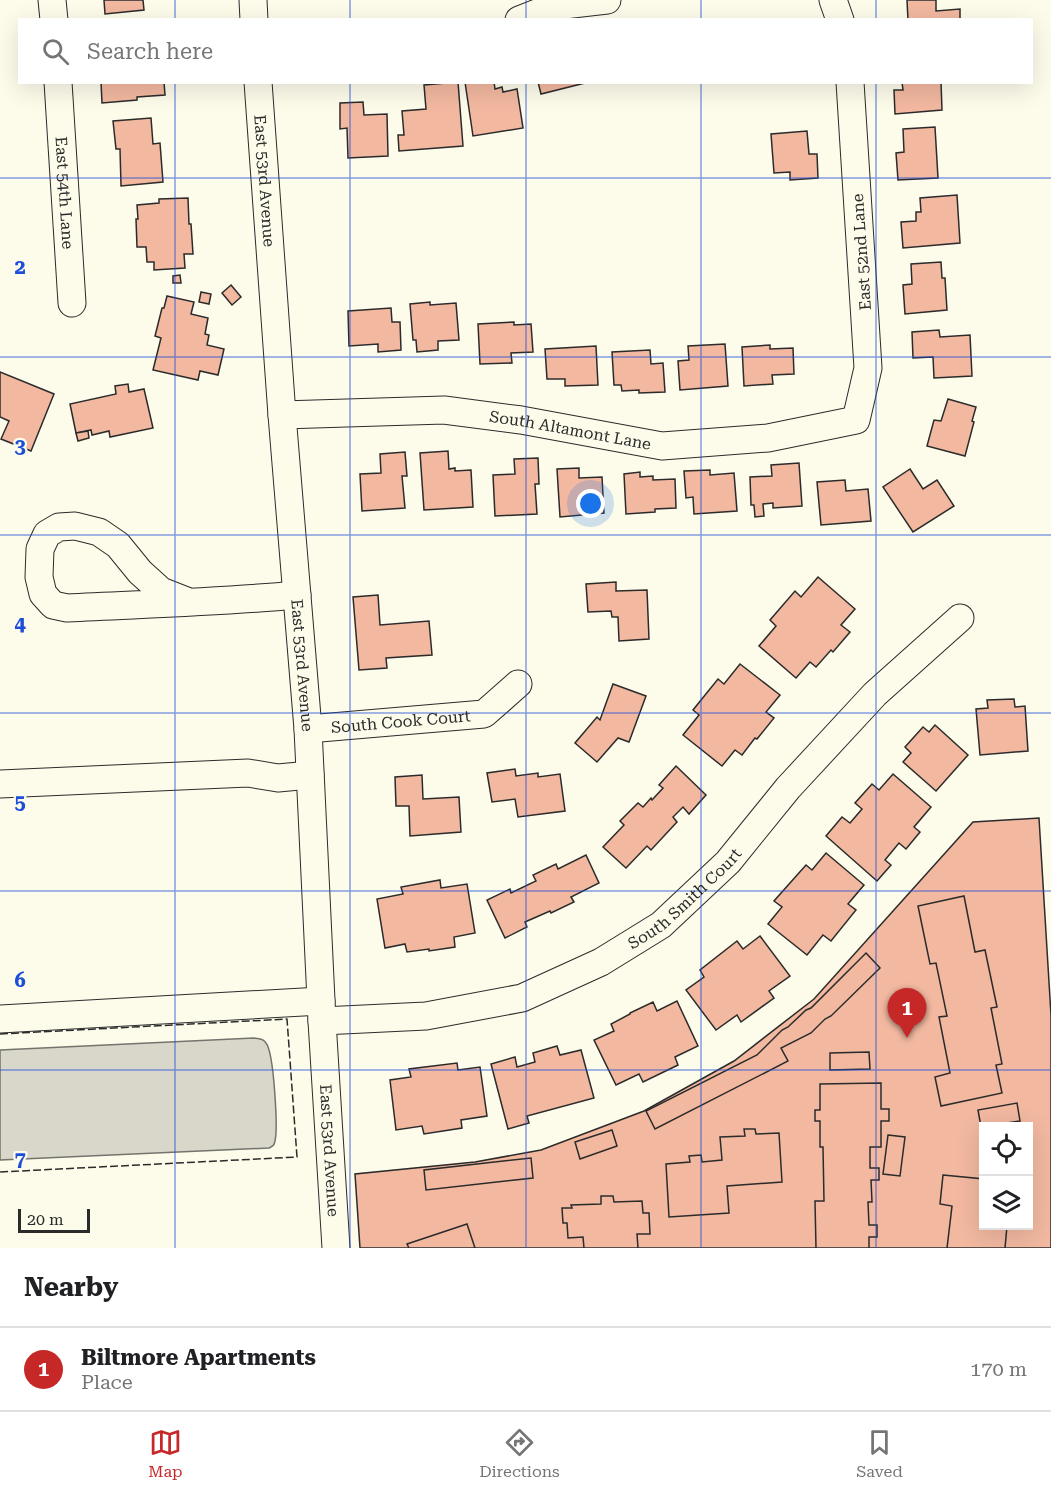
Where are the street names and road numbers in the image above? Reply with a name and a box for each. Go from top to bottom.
street label: East 53rd Avenue [250,114,279,248]
street label: East 54th Lane [51,136,78,250]
street label: East 52nd Lane [848,193,875,311]
street label: South Altamont Lane [488,407,653,454]
street label: East 53rd Avenue [287,598,317,732]
street label: South Cook Court [330,706,471,737]
street label: South Smith Court [624,844,745,953]
street label: East 53rd Avenue [316,1084,343,1218]

